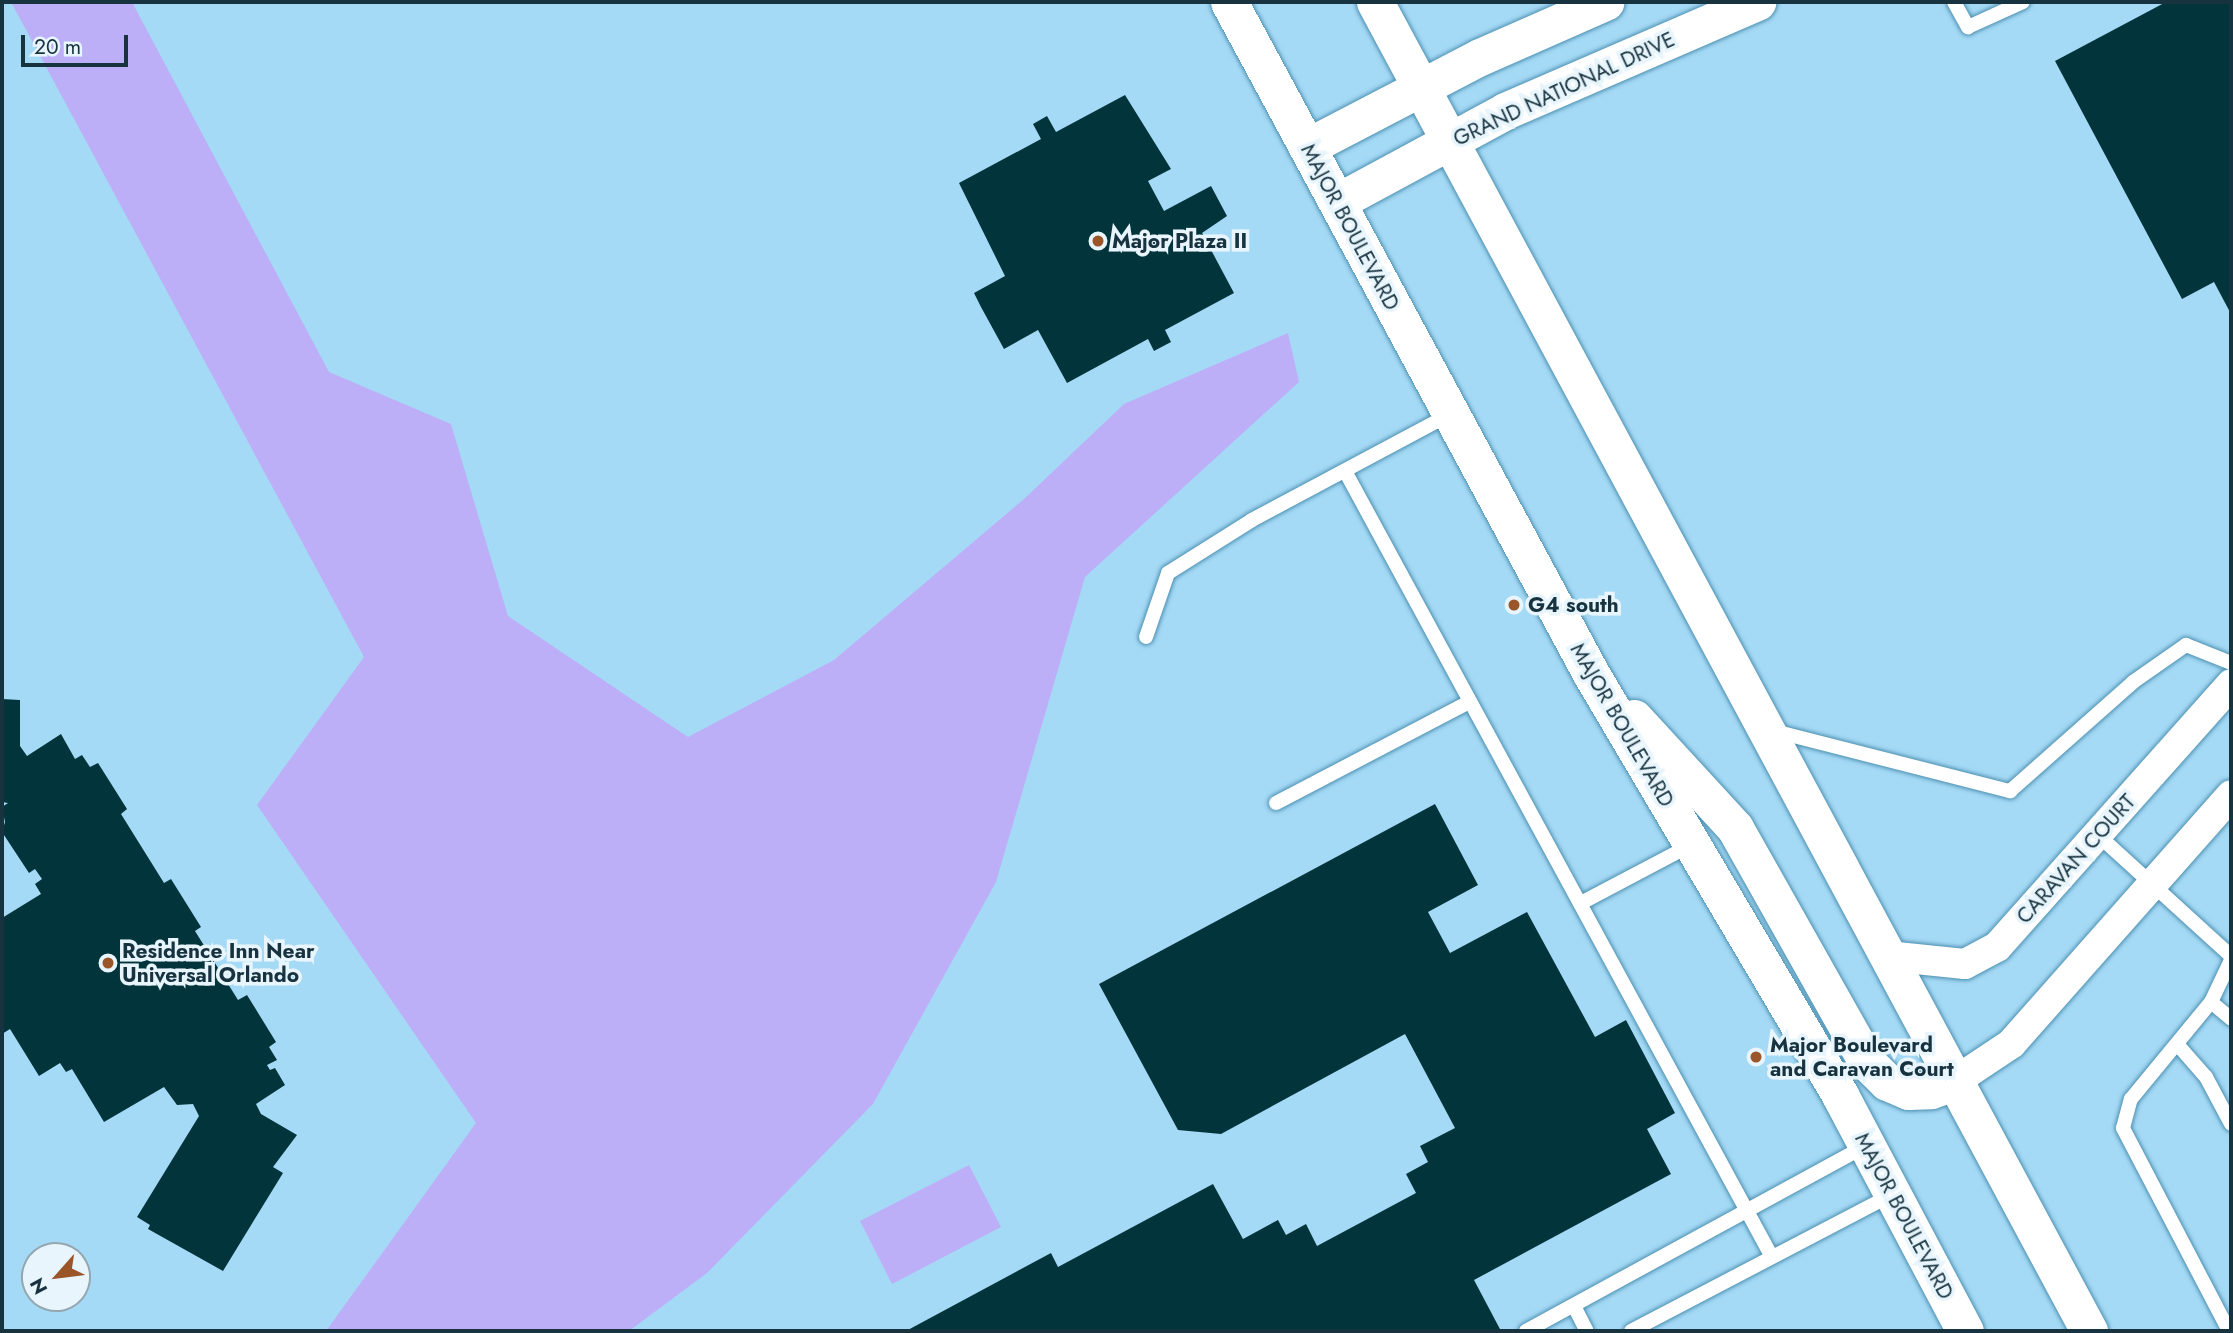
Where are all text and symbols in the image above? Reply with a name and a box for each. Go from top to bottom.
scale bar [24,21,131,65]
street label: GRAND NATIONAL DRIVE [1449,27,1679,151]
text: 20 m [34,32,81,62]
street label: MAJOR BOULEVARD [1296,140,1404,314]
place label: Major Plaza II [1112,228,1247,254]
marker: Major Plaza II [1090,233,1106,249]
place label: G4 south [1528,592,1619,618]
marker: G4 south [1506,597,1522,613]
street label: MAJOR BOULEVARD [1565,639,1679,811]
street label: CARAVAN COURT [2011,789,2141,929]
place label: Residence Inn Near Universal Orlando [122,938,315,988]
marker: Residence Inn Near Universal Orlando [100,955,116,971]
place label: Major Boulevard and Caravan Court [1770,1032,1954,1082]
marker: Major Boulevard and Caravan Court [1748,1049,1764,1065]
street label: MAJOR BOULEVARD [1850,1129,1958,1303]
north arrow [21,1242,91,1312]
text: N [23,1273,54,1299]

